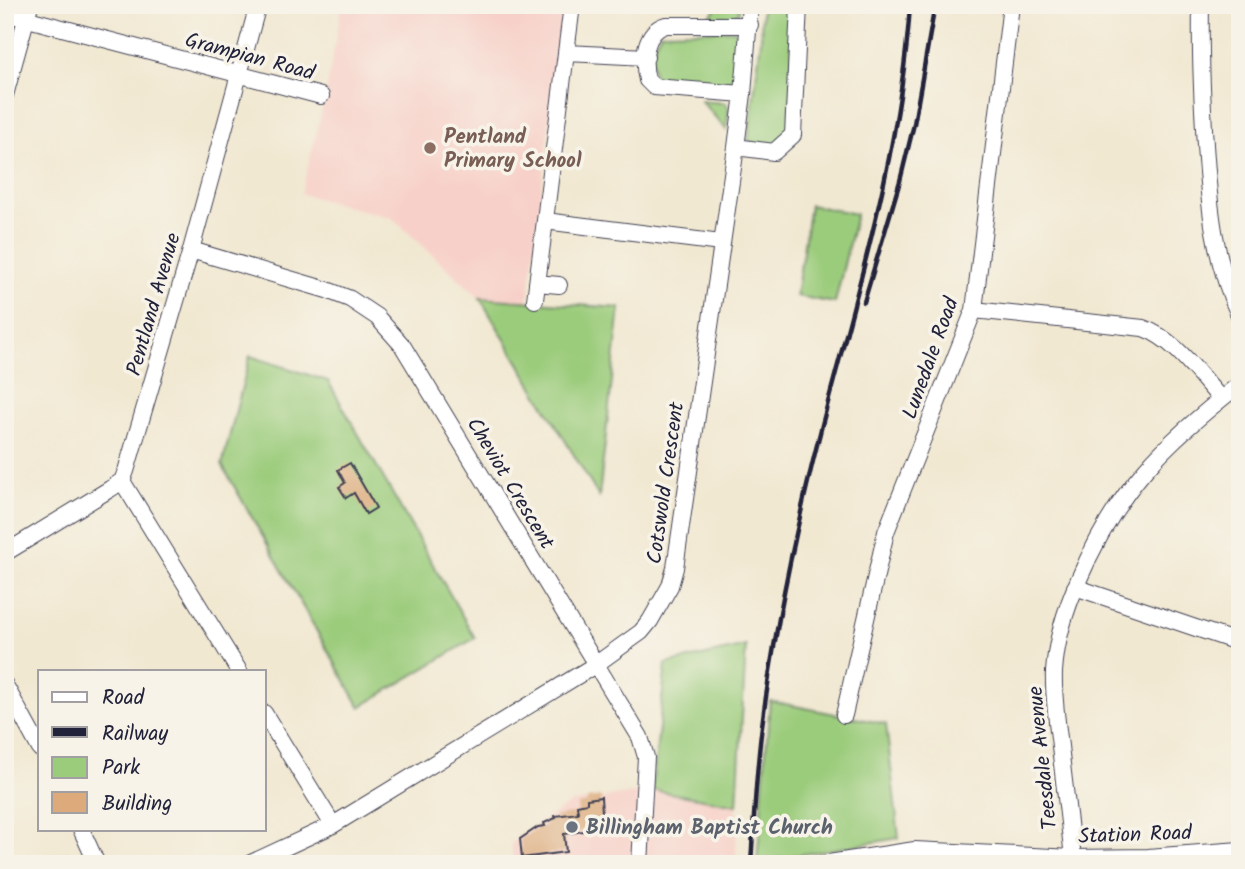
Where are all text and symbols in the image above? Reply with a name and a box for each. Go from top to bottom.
street label: Grampian Road [181,24,319,91]
place label: Pentland Primary School [444,121,582,178]
marker: Pentland Primary School [422,140,438,156]
street label: Pentland Avenue [118,229,191,380]
street label: Lunedale Road [894,292,969,424]
street label: Cotswold Crescent [639,399,694,566]
street label: Cheviot Crescent [457,411,563,557]
legend [38,670,266,830]
text: Road [102,682,145,715]
street label: Teesdale Avenue [1019,684,1067,831]
text: Railway [102,718,168,751]
text: Park [102,752,140,785]
text: Building [102,788,172,821]
place label: Billingham Baptist Church [586,812,833,845]
street label: Station Road [1078,817,1193,854]
marker: Billingham Baptist Church [564,819,580,835]

